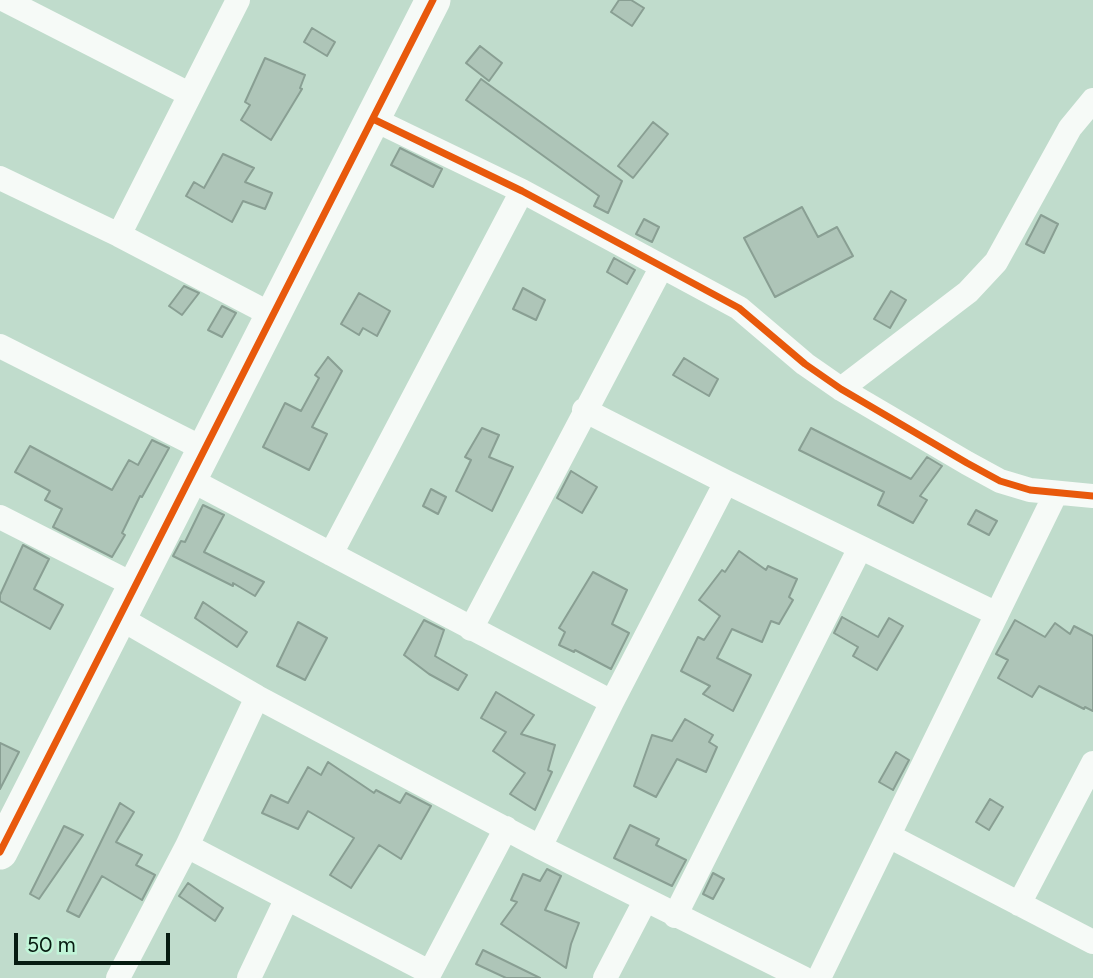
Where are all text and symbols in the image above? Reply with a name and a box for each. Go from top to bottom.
scale bar [18,918,173,962]
text: 50 m [27,932,76,957]

